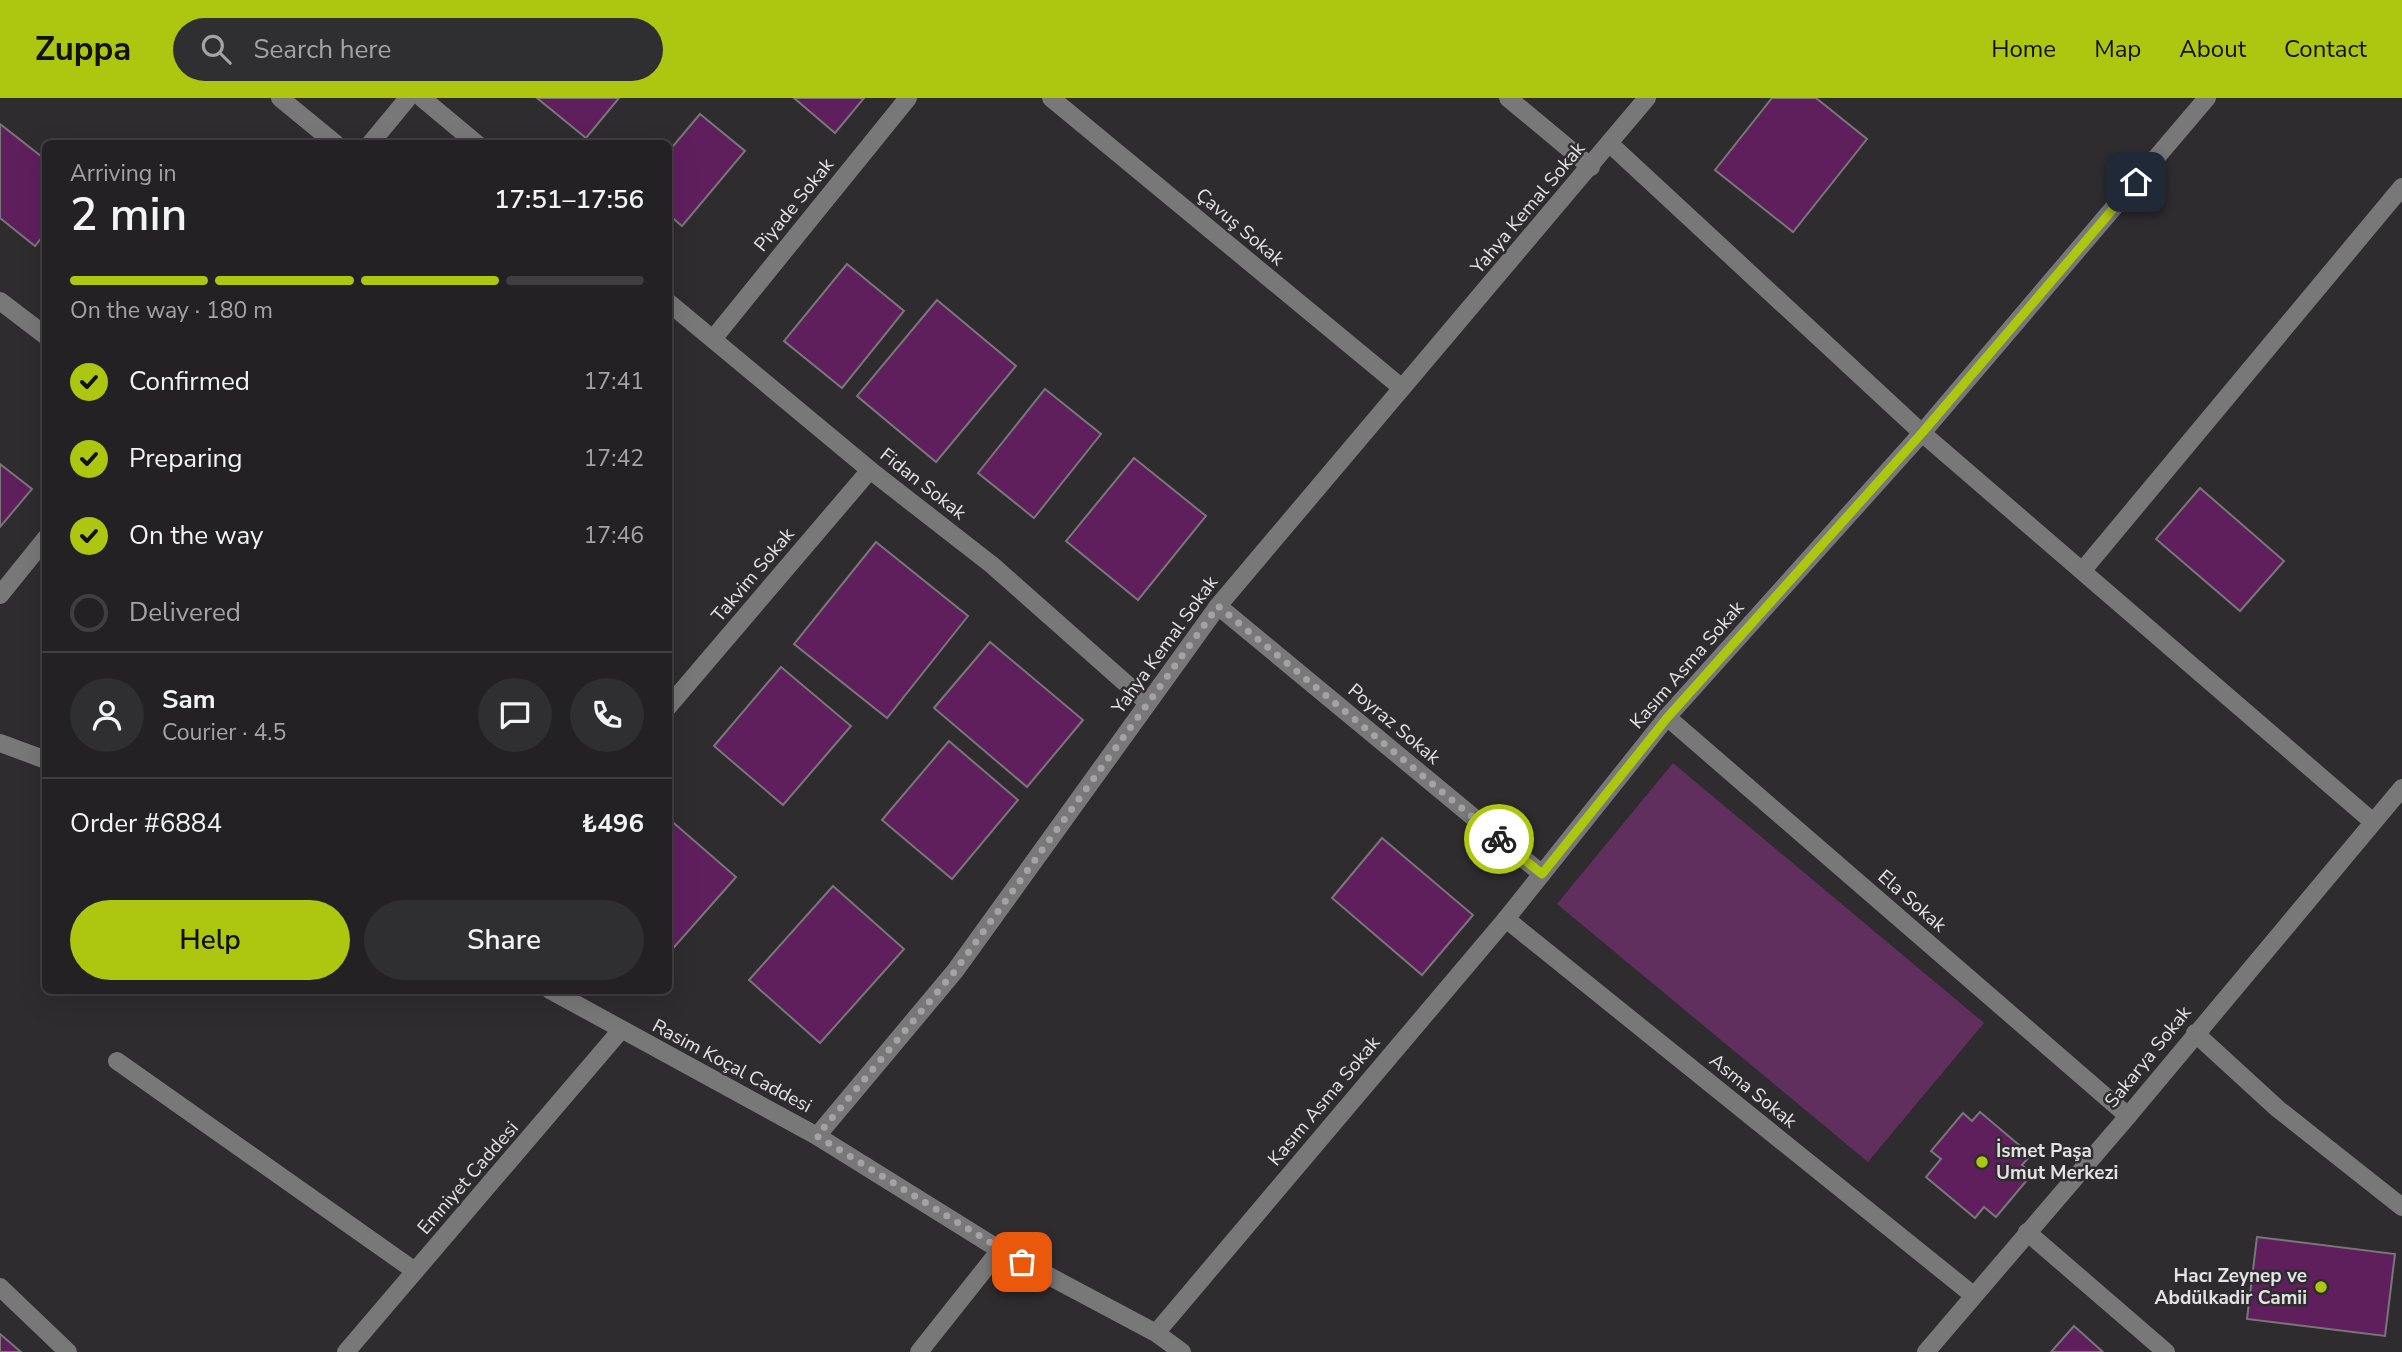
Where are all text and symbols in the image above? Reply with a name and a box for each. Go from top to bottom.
search box [173,18,663,81]
text: Zuppa [35,27,131,72]
icon: search [197,30,235,68]
text: Search here [253,32,391,67]
text: Home [1991,33,2056,65]
text: Map [2094,33,2141,65]
text: About [2179,33,2246,65]
text: Contact [2284,33,2367,65]
street label: Yahya Kemal Sokak [1464,136,1591,280]
street label: Piyade Sokak [748,152,840,257]
pin [2106,152,2166,212]
text: Arriving in [70,158,177,189]
icon: home [2117,163,2155,201]
text: 17:51–17:56 [494,182,644,217]
street label: Çavuş Sokak [1190,182,1290,272]
text: 2 min [70,183,187,246]
text: On the way · 180 m [70,295,273,326]
icon: check [70,363,108,401]
text: Confirmed [129,364,250,399]
text: 17:41 [584,366,644,397]
icon: check [70,440,108,478]
text: Preparing [129,441,242,476]
street label: Fidan Sokak [874,442,972,526]
text: 17:42 [584,443,644,474]
icon: check [70,517,108,555]
text: On the way [129,518,263,553]
text: 17:46 [584,520,644,551]
street label: Takvim Sokak [706,522,800,628]
street label: Yahya Kemal Sokak [1105,570,1224,720]
text: Delivered [129,595,241,630]
street label: Kasım Asma Sokak [1624,595,1750,735]
button: person [70,678,144,752]
button: chat [478,678,552,752]
button: phone [570,678,644,752]
street label: Poyraz Sokak [1342,678,1446,771]
text: Sam [162,682,215,717]
text: Courier · 4.5 [162,717,286,748]
courier [1464,804,1534,874]
text: Order #6884 [70,806,222,841]
text: ₺496 [582,806,644,841]
icon: bike [1480,820,1518,858]
street label: Ela Sokak [1872,864,1952,938]
button: Help [70,900,350,980]
button: Share [364,900,644,980]
street label: Sakarya Sokak [2099,1000,2198,1114]
street label: Rasim Koçal Caddesi [648,1013,816,1119]
street label: Kasım Asma Sokak [1262,1030,1386,1171]
street label: Asma Sokak [1704,1048,1802,1135]
street label: Emniyet Caddesi [412,1116,524,1240]
place label: İsmet Paşa Umut Merkezi [1996,1138,2118,1186]
marker: İsmet Paşa Umut Merkezi [1974,1154,1990,1170]
pin [992,1232,1052,1292]
icon: bag [1003,1243,1041,1281]
place label: Hacı Zeynep ve Abdülkadir Camii [2154,1263,2307,1311]
marker: Hacı Zeynep ve Abdülkadir Camii [2313,1279,2329,1295]

